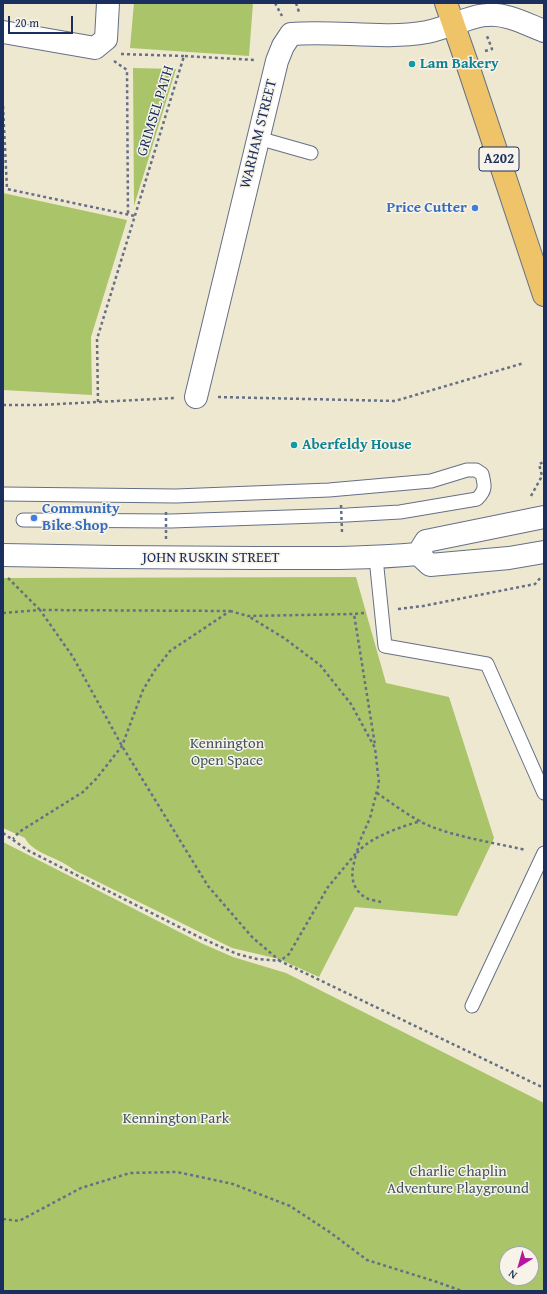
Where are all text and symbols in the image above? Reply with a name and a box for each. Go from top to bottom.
scale bar [10,8,75,34]
text: 20 m [15,14,39,31]
place label: Lam Bakery [420,55,499,73]
marker: Lam Bakery [407,59,417,69]
street label: GRIMSEL PATH [134,64,178,158]
street label: WARHAM STREET [237,78,281,190]
road number: A202 [479,147,519,171]
place label: Price Cutter [386,199,467,217]
marker: Price Cutter [470,203,480,213]
place label: Aberfeldy House [302,436,412,454]
marker: Aberfeldy House [289,440,299,450]
place label: Community Bike Shop [42,500,120,535]
marker: Community Bike Shop [29,513,39,523]
street label: JOHN RUSKIN STREET [142,549,280,567]
park label: Kennington Open Space [190,735,264,770]
park label: Kennington Park [123,1110,229,1128]
park label: Charlie Chaplin Adventure Playground [387,1163,529,1198]
north arrow [499,1246,539,1286]
text: N [505,1266,520,1283]

